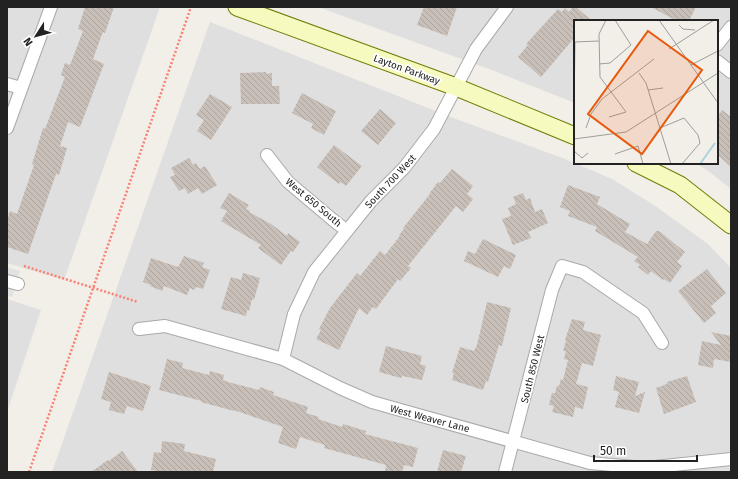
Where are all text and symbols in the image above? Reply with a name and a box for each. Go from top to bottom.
north arrow [16,16,56,56]
inset map [574,20,718,164]
text: N [21,35,36,48]
street label: Layton Parkway [372,52,442,88]
street label: South 700 West [363,152,419,211]
street label: West 650 South [283,176,344,230]
street label: South 850 West [519,334,547,405]
street label: West Weaver Lane [389,403,471,435]
scale bar [594,437,697,463]
text: 50 m [600,444,626,458]

